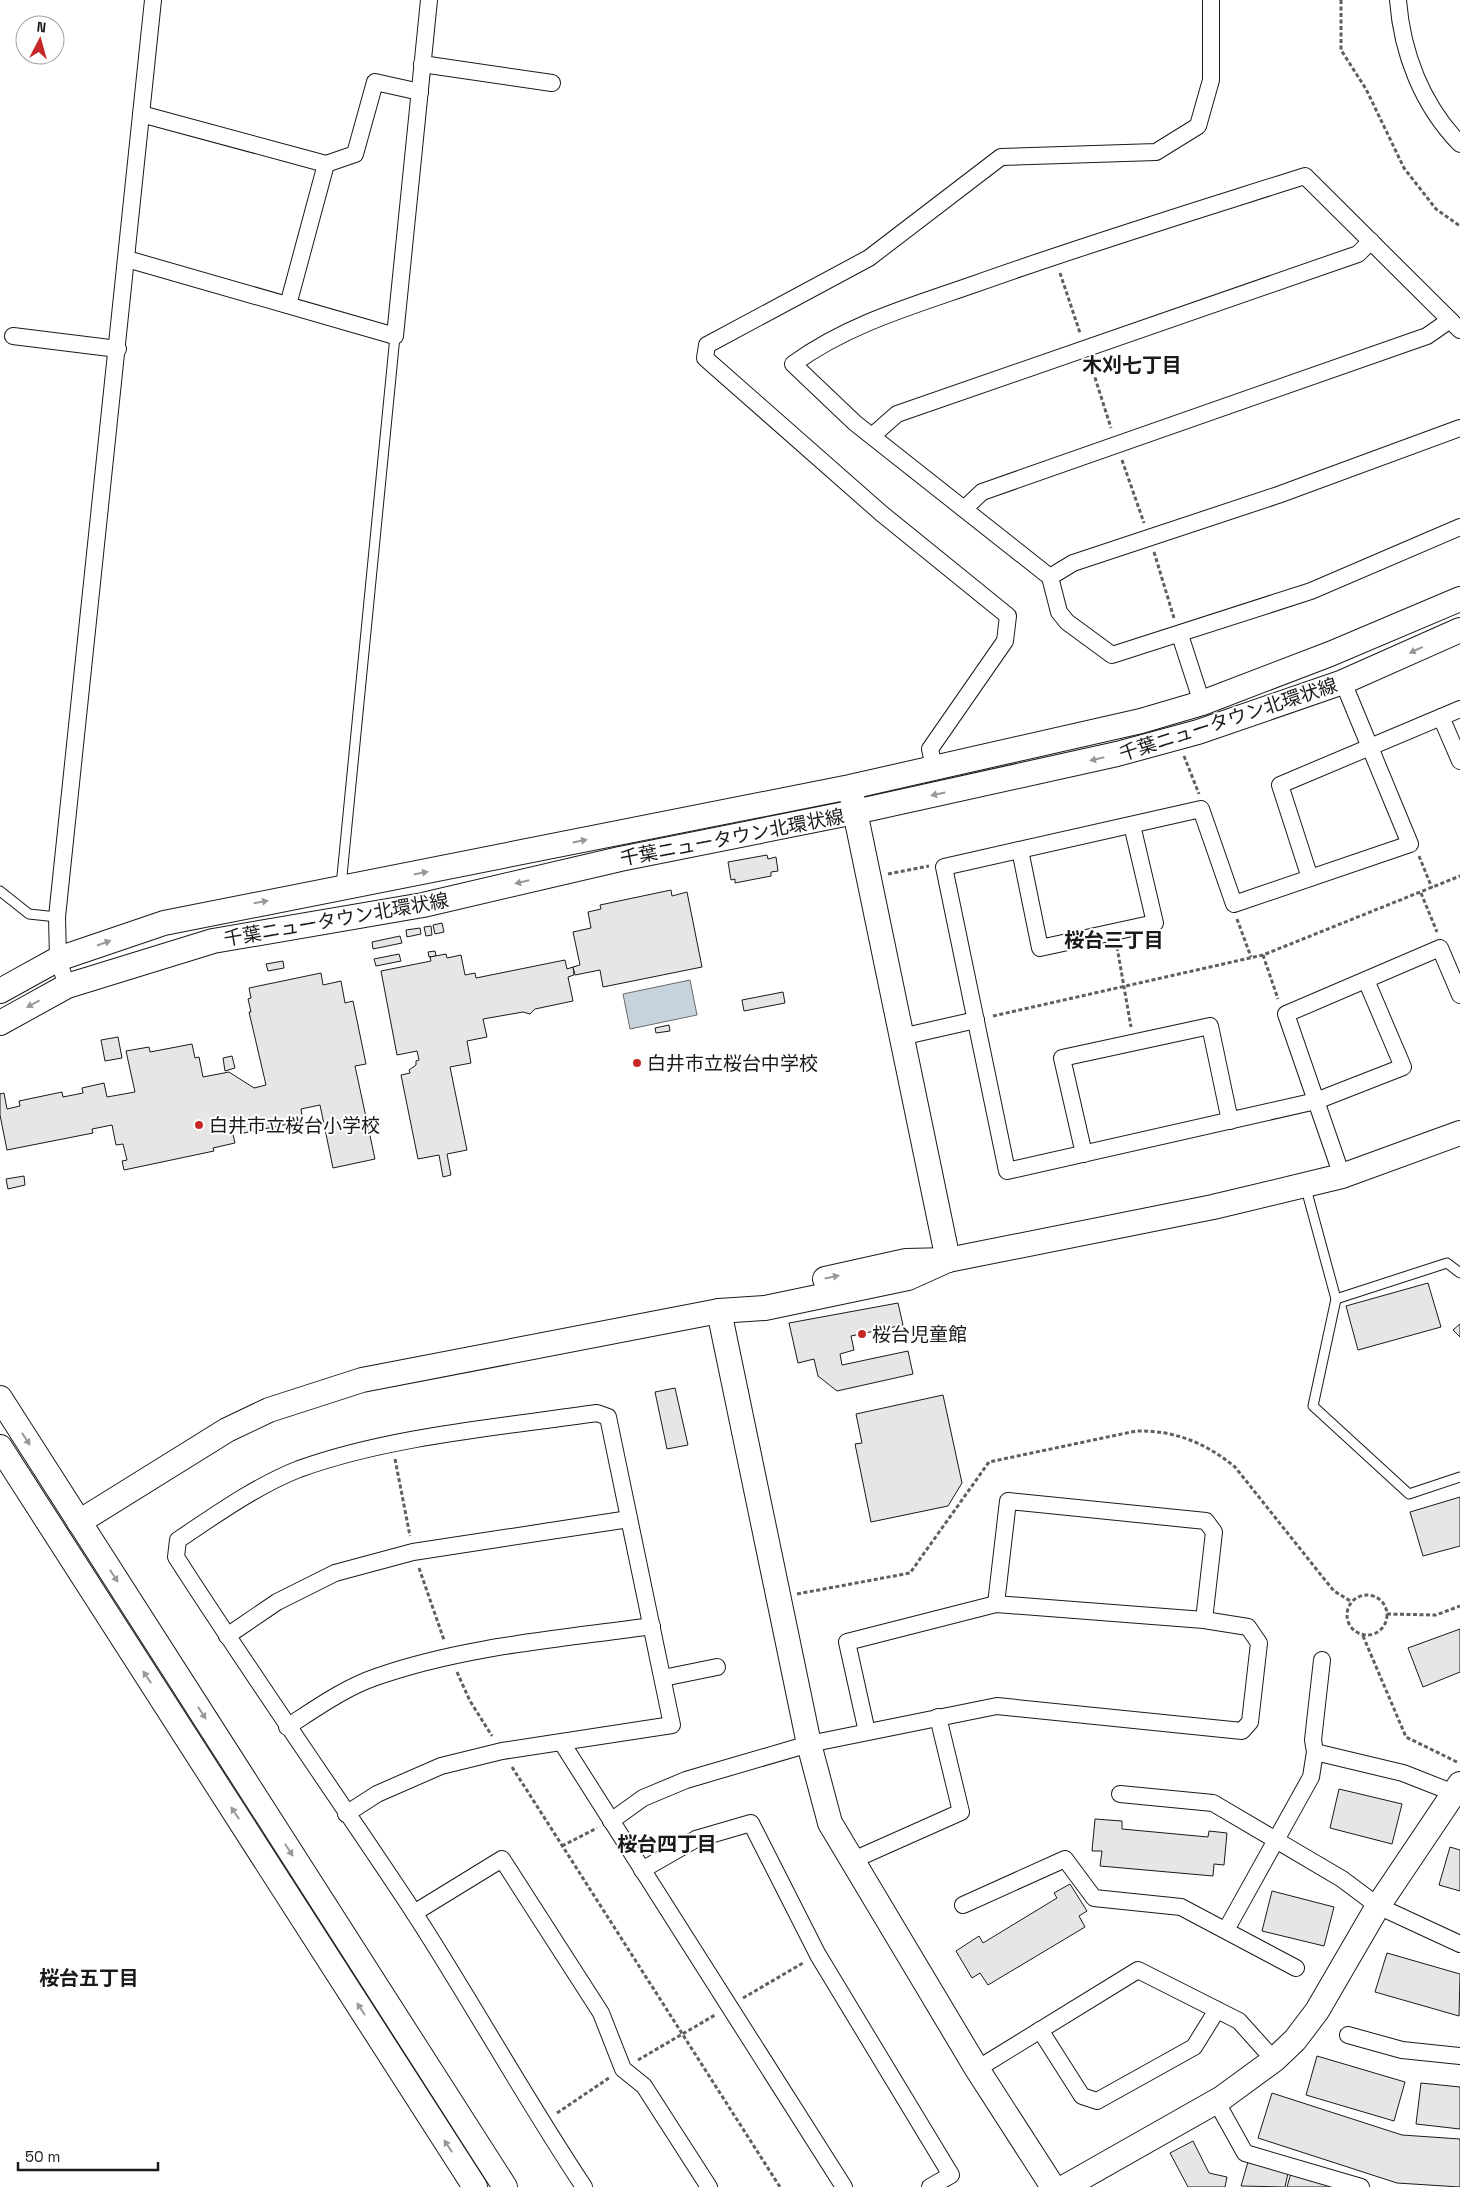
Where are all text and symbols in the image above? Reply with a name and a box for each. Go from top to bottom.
north arrow [15,15,65,65]
text: N [36,18,47,37]
district label: 木刈七丁目 [1082,352,1182,378]
one-way arrow [1409,647,1423,655]
street label: 千葉ニュータウン北環状線 [1116,672,1340,767]
one-way arrow [1089,755,1104,763]
one-way arrow [931,790,946,798]
street label: 千葉ニュータウン北環状線 [618,803,846,872]
one-way arrow [573,836,589,844]
one-way arrow [413,868,429,876]
one-way arrow [515,878,530,886]
street label: 千葉ニュータウン北環状線 [222,887,451,952]
one-way arrow [253,898,269,906]
district label: 桜台三丁目 [1064,927,1164,953]
one-way arrow [97,939,112,947]
one-way arrow [26,1000,40,1008]
place label: 白井市立桜台中学校 [647,1051,818,1076]
marker: 白井市立桜台中学校 [631,1057,643,1069]
place label: 白井市立桜台小学校 [209,1113,380,1138]
marker: 白井市立桜台小学校 [193,1119,205,1131]
one-way arrow [825,1273,840,1281]
place label: 桜台児童館 [872,1322,967,1347]
marker: 桜台児童館 [856,1328,868,1340]
one-way arrow [22,1433,31,1446]
one-way arrow [109,1570,119,1583]
one-way arrow [143,1670,152,1683]
one-way arrow [197,1707,206,1720]
one-way arrow [230,1807,240,1820]
district label: 桜台四丁目 [617,1831,717,1857]
one-way arrow [285,1843,294,1857]
district label: 桜台五丁目 [39,1965,139,1991]
one-way arrow [356,2003,365,2016]
one-way arrow [444,2139,453,2153]
scale bar [18,2140,158,2172]
text: 50 m [25,2147,60,2166]

